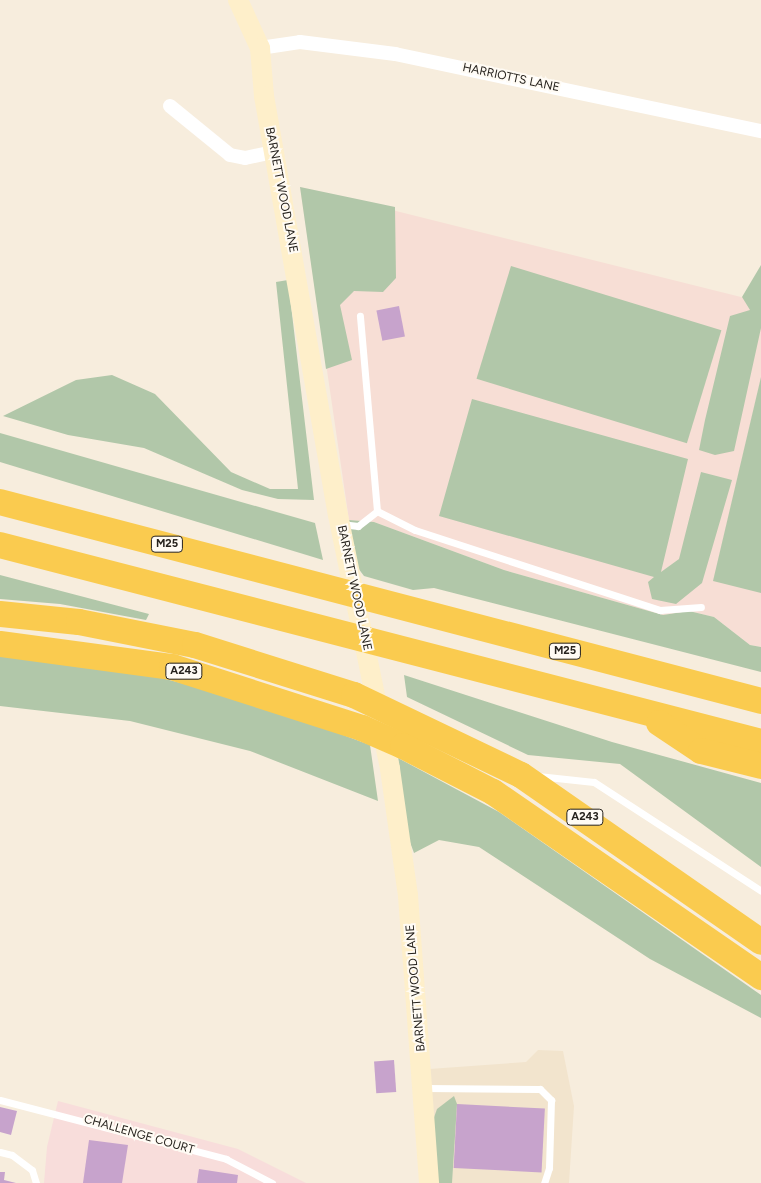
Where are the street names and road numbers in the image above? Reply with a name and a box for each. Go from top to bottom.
street label: HARRIOTTS LANE [461,61,561,95]
street label: BARNETT WOOD LANE [262,126,300,254]
street label: BARNETT WOOD LANE [334,524,374,652]
road number: M25 [151,536,183,552]
road number: M25 [549,642,581,659]
road number: A243 [165,662,203,679]
road number: A243 [566,809,604,826]
street label: BARNETT WOOD LANE [403,924,429,1052]
street label: CHALLENGE COURT [82,1112,196,1158]

